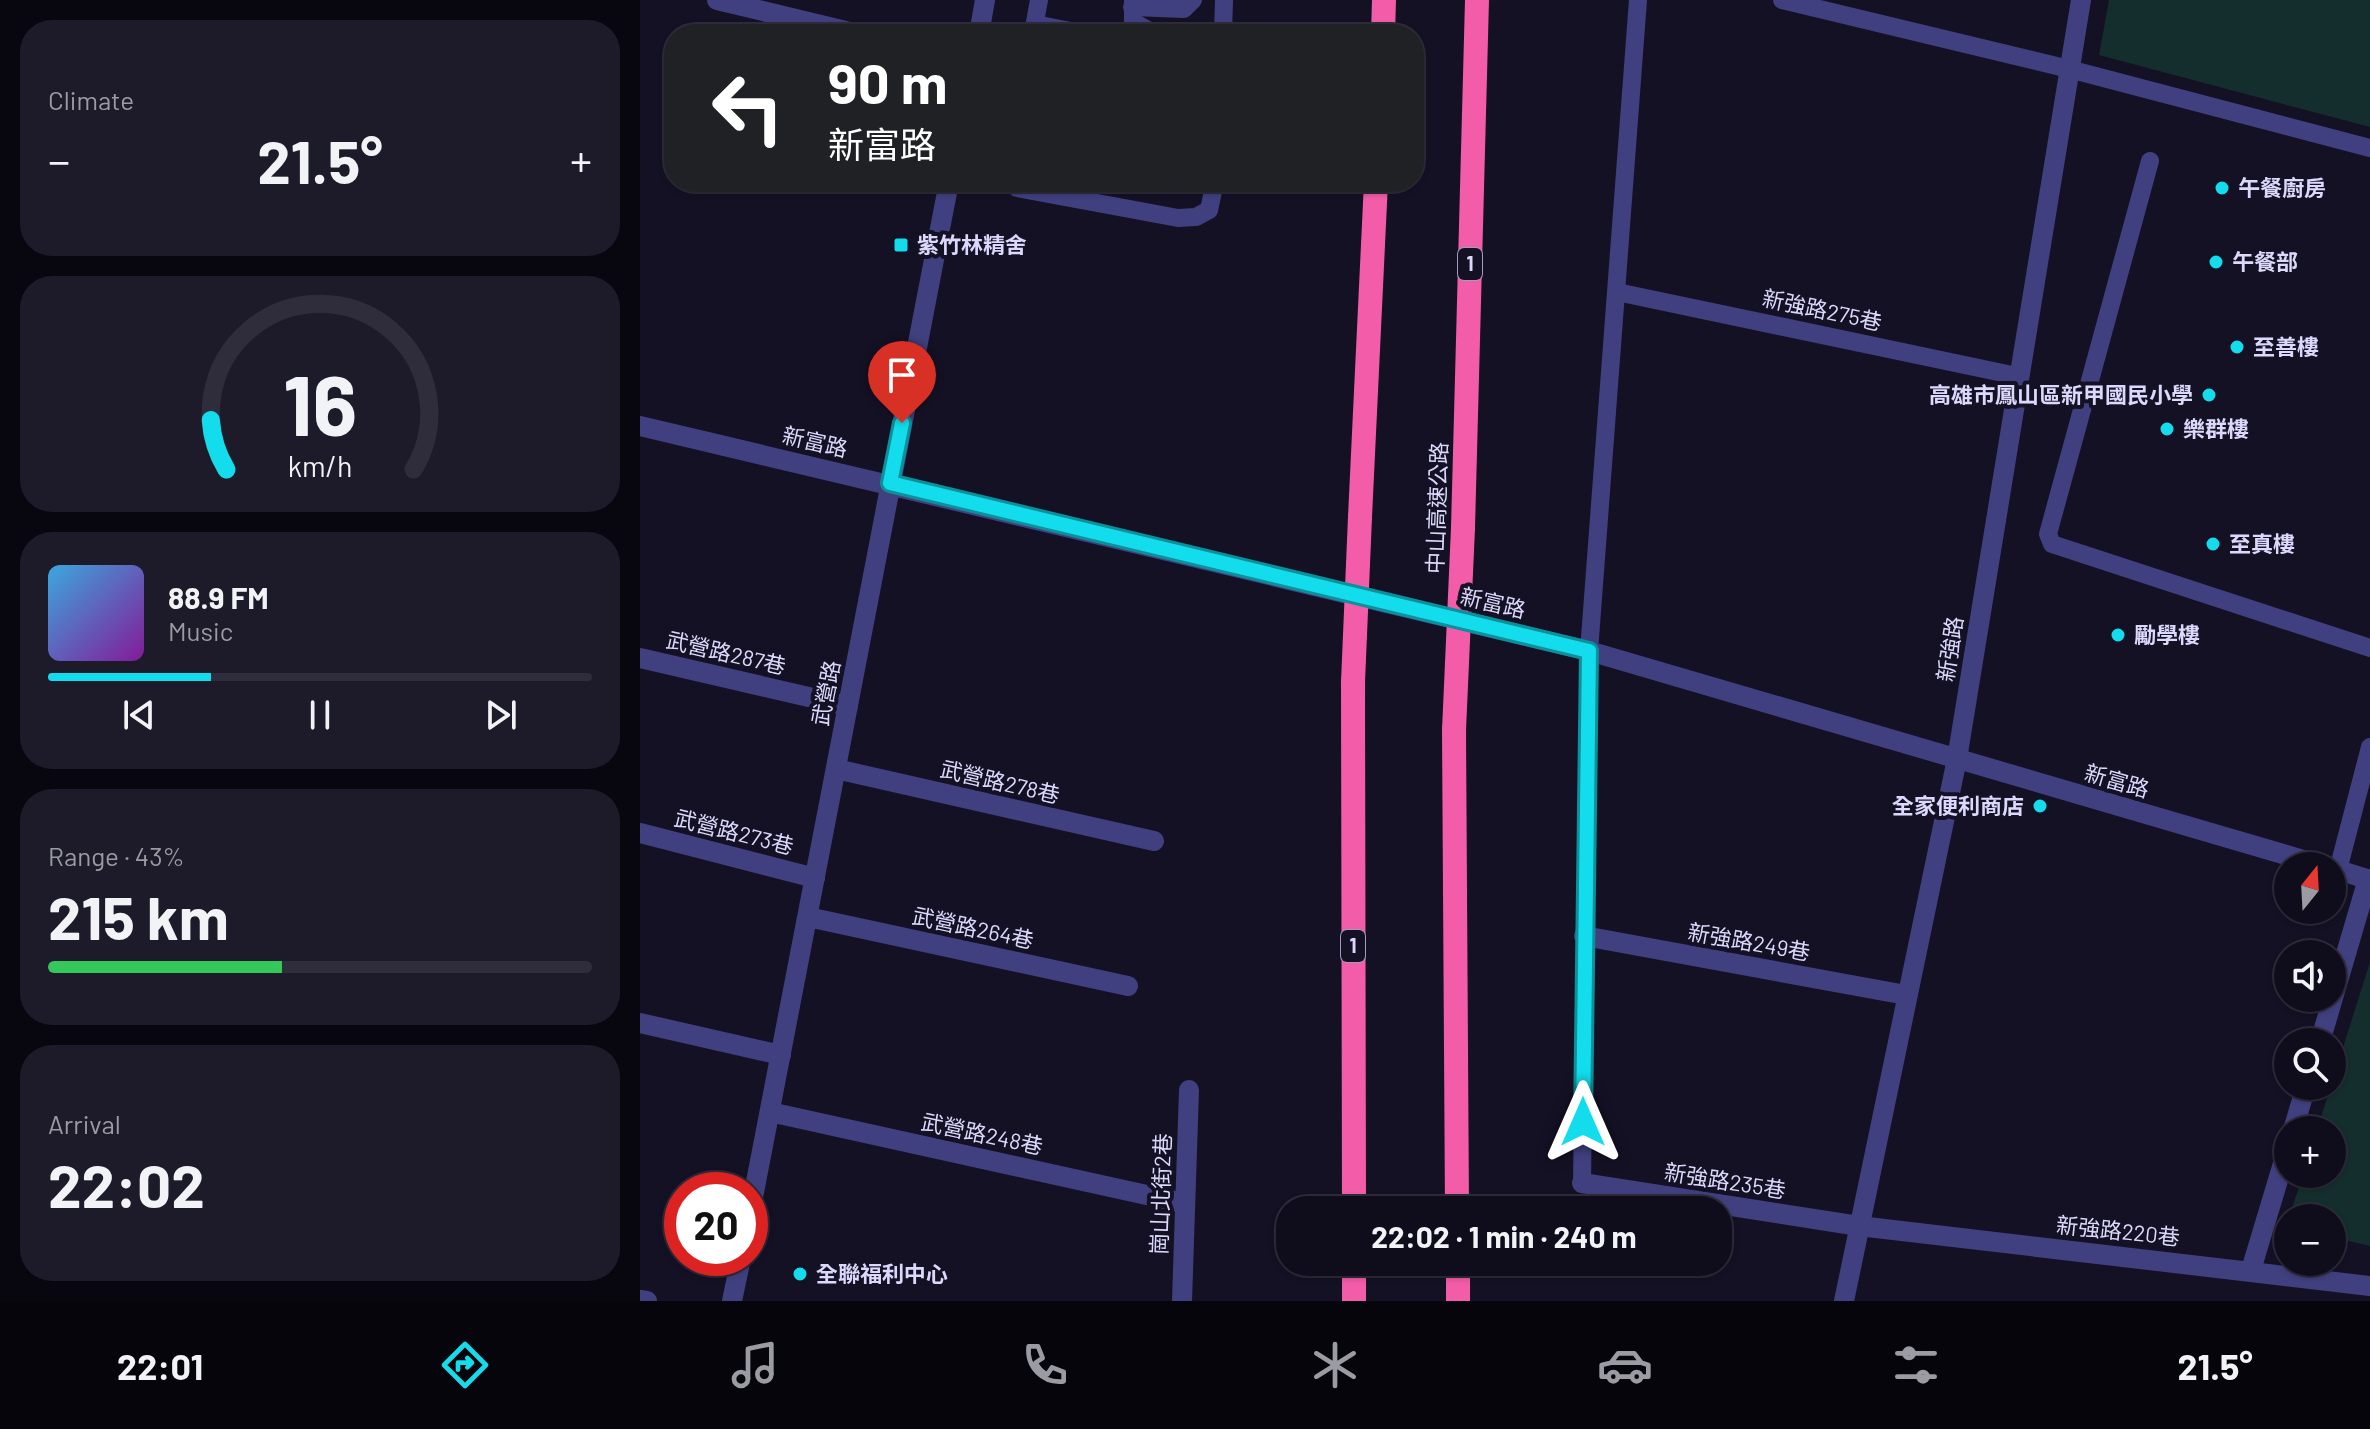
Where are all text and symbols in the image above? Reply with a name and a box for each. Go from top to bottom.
text: 90 m [828,48,948,115]
icon: left [696,56,800,160]
text: Climate [48,84,134,115]
text: 新富路 [828,122,936,165]
text: 21.5° [257,124,383,196]
text: − [48,133,70,186]
text: + [570,133,592,186]
place label: 午餐廚房 [2238,174,2326,200]
marker: 午餐廚房 [2213,179,2231,197]
place label: 紫竹林精舍 [917,231,1027,257]
marker: 紫竹林精舍 [892,236,910,254]
road number: 1 [1458,248,1482,280]
place label: 午餐部 [2232,248,2298,274]
marker: 午餐部 [2207,253,2225,271]
street label: 新強路275巷 [1760,284,1884,334]
place label: 至善樓 [2253,333,2319,359]
marker: 至善樓 [2228,338,2246,356]
pin [868,341,936,423]
text: 16 [283,353,357,453]
icon: arrive [880,353,924,397]
place label: 高雄市鳳山區新甲國民小學 [1929,381,2193,407]
marker: 高雄市鳳山區新甲國民小學 [2200,386,2218,404]
place label: 樂群樓 [2183,415,2249,441]
marker: 樂群樓 [2158,420,2176,438]
street label: 新富路 [780,421,850,461]
street label: 中山高速公路 [1421,442,1451,574]
text: km/h [288,448,352,483]
place label: 至真樓 [2229,530,2295,556]
marker: 至真樓 [2204,535,2222,553]
text: 88.9 FM [168,579,269,615]
street label: 新富路 [1458,582,1528,622]
street label: 新強路 [1931,614,1967,683]
text: Music [168,615,233,646]
place label: 勵學樓 [2134,621,2200,647]
street label: 武營路287巷 [664,626,788,678]
marker: 勵學樓 [2109,626,2127,644]
street label: 武營路 [806,658,844,728]
icon: previous [117,693,161,737]
icon: pause [298,693,342,737]
icon: next [479,693,523,737]
street label: 武營路278巷 [938,755,1062,807]
street label: 新富路 [2082,758,2153,802]
place label: 全家便利商店 [1892,792,2024,818]
marker: 全家便利商店 [2031,797,2049,815]
street label: 武營路273巷 [672,804,796,858]
text: Range · 43% [48,840,185,871]
north arrow [2274,852,2346,924]
map controls [2274,852,2346,1276]
text: 215 km [48,880,229,952]
street label: 武營路264巷 [910,901,1036,953]
street label: 新強路249巷 [1686,917,1812,965]
road number: 1 [1341,930,1365,962]
button: sound [2274,940,2346,1012]
button: search [2274,1028,2346,1100]
position arrow [1541,1080,1625,1164]
street label: 武營路248巷 [919,1107,1045,1159]
text: Arrival [48,1108,121,1139]
button: + [2274,1116,2346,1188]
street label: 崗山北街2巷 [1145,1133,1175,1255]
text: 22:02 [48,1148,205,1220]
street label: 新強路235巷 [1663,1158,1788,1202]
speed limit sign: 20 [664,1172,768,1276]
button: − [2274,1204,2346,1276]
street label: 新強路220巷 [2055,1211,2181,1249]
text: 22:02 · 1 min · 240 m [1371,1218,1637,1254]
place label: 全聯福利中心 [816,1260,948,1286]
marker: 全聯福利中心 [791,1265,809,1283]
icon: directions [437,1337,493,1393]
icon: music [727,1337,783,1393]
icon: phone [1017,1337,1073,1393]
icon: climate [1307,1337,1363,1393]
icon: car [1597,1337,1653,1393]
icon: filters [1888,1337,1944,1393]
text: 22:01 [117,1344,203,1387]
text: 21.5° [2178,1344,2253,1387]

